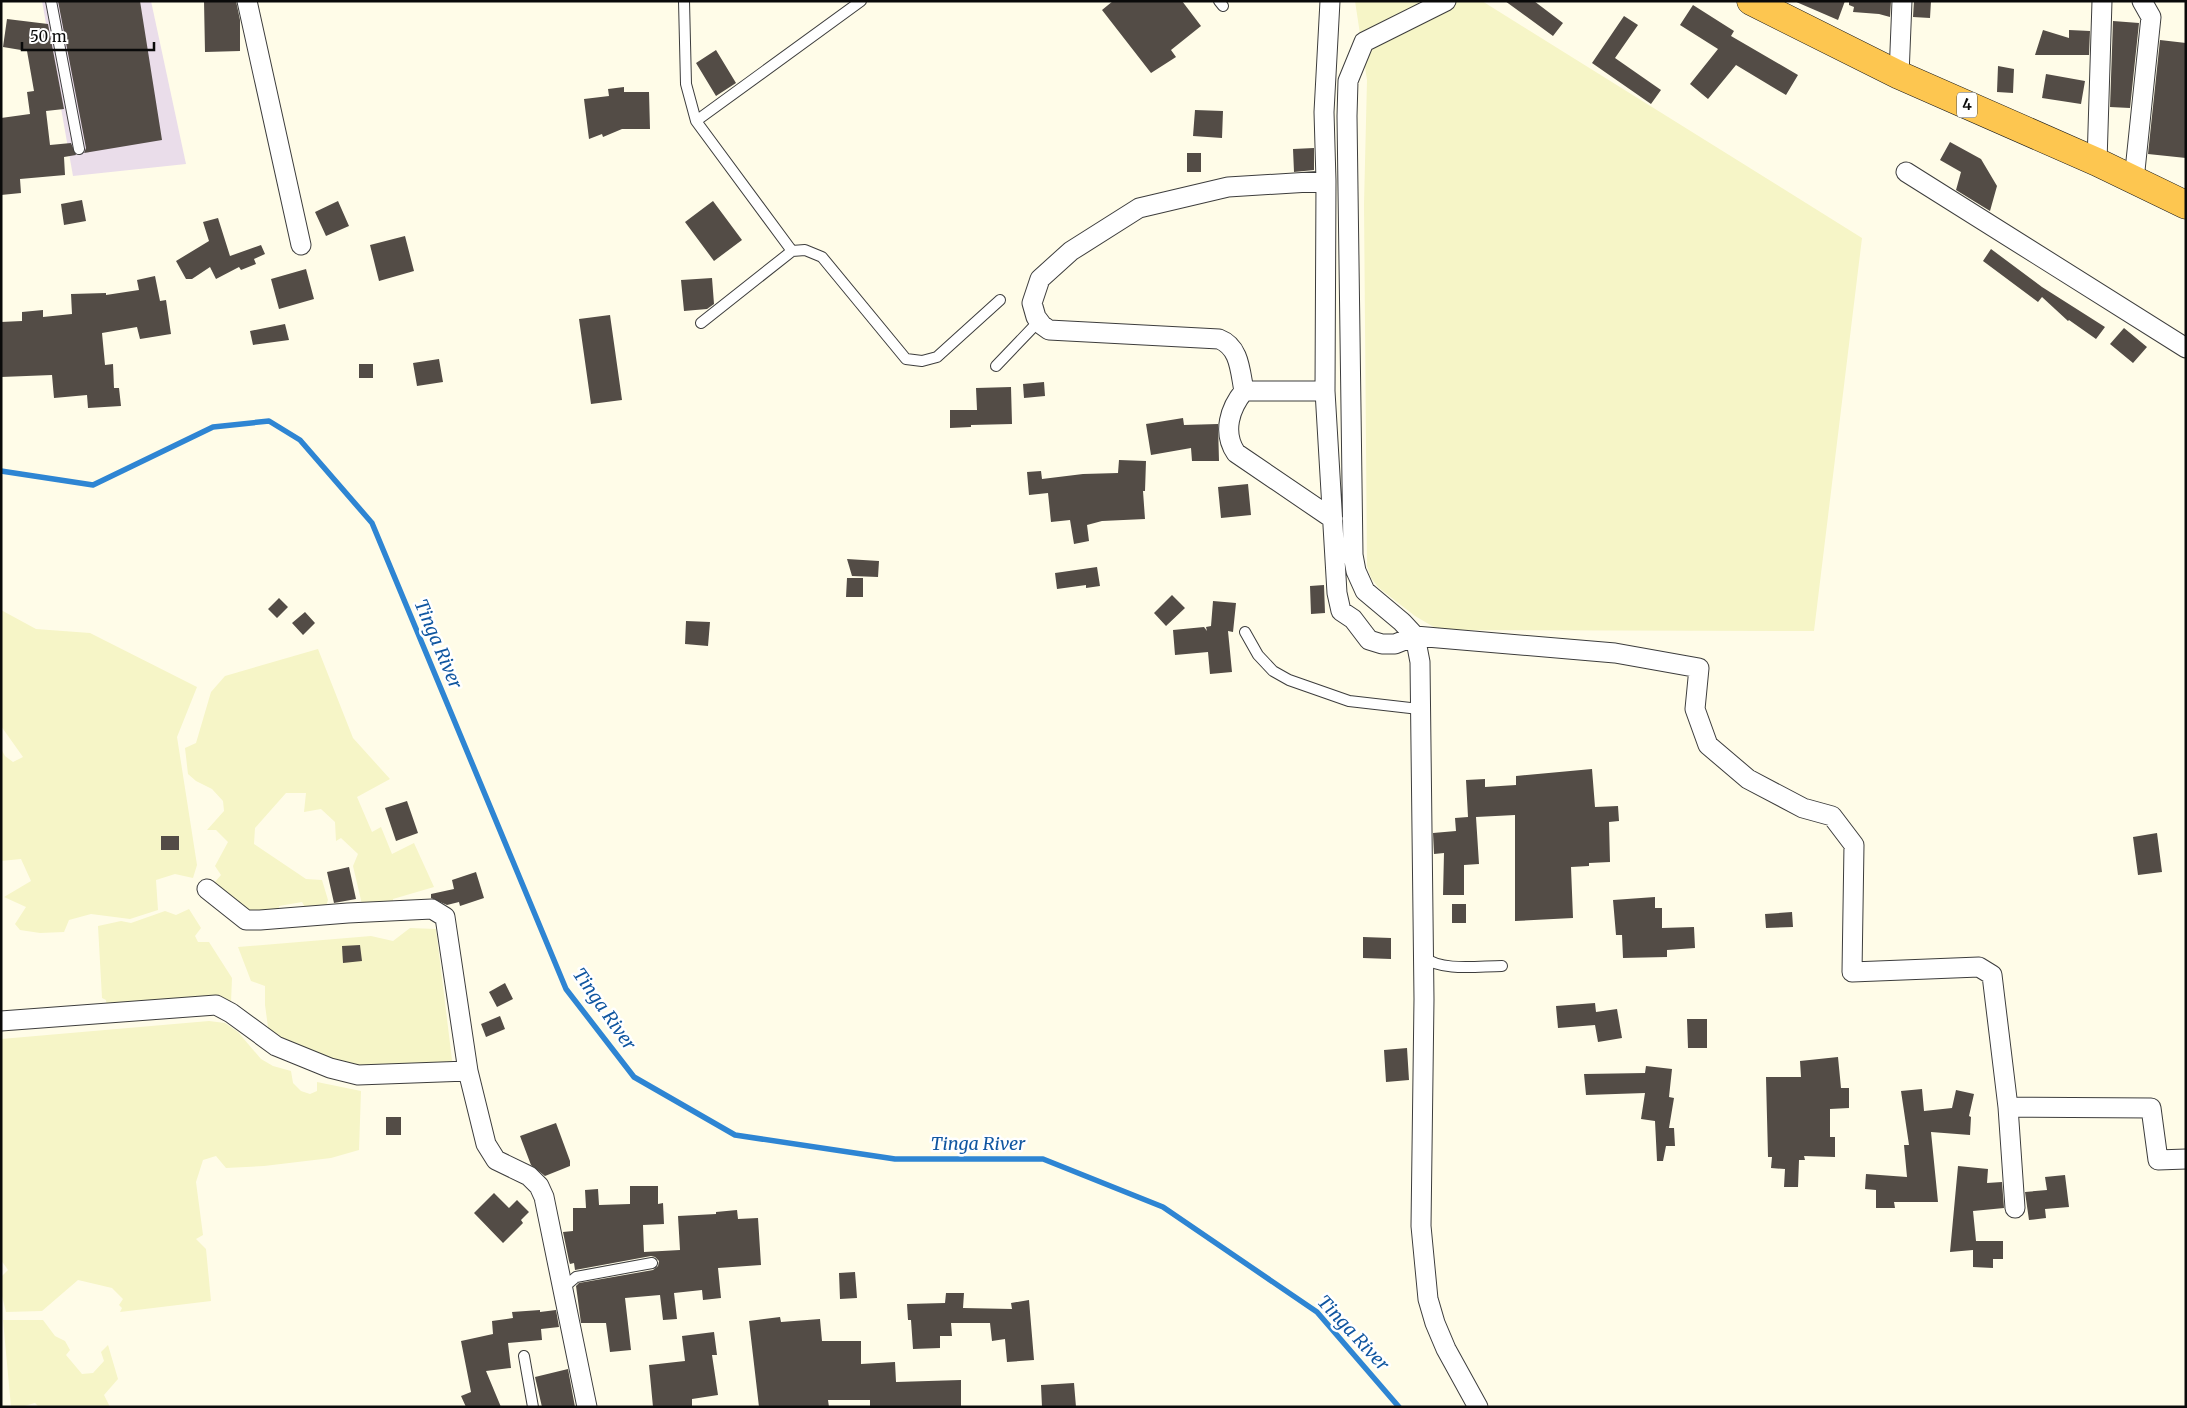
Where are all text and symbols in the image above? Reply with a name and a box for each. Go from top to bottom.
scale bar [22,20,155,52]
text: 50 m [30,27,67,46]
road number: 4 [1957,92,1977,118]
water label: Tinga River [409,596,468,693]
water label: Tinga River [568,963,641,1055]
water label: Tinga River [931,1132,1026,1155]
water label: Tinga River [1313,1290,1395,1376]

